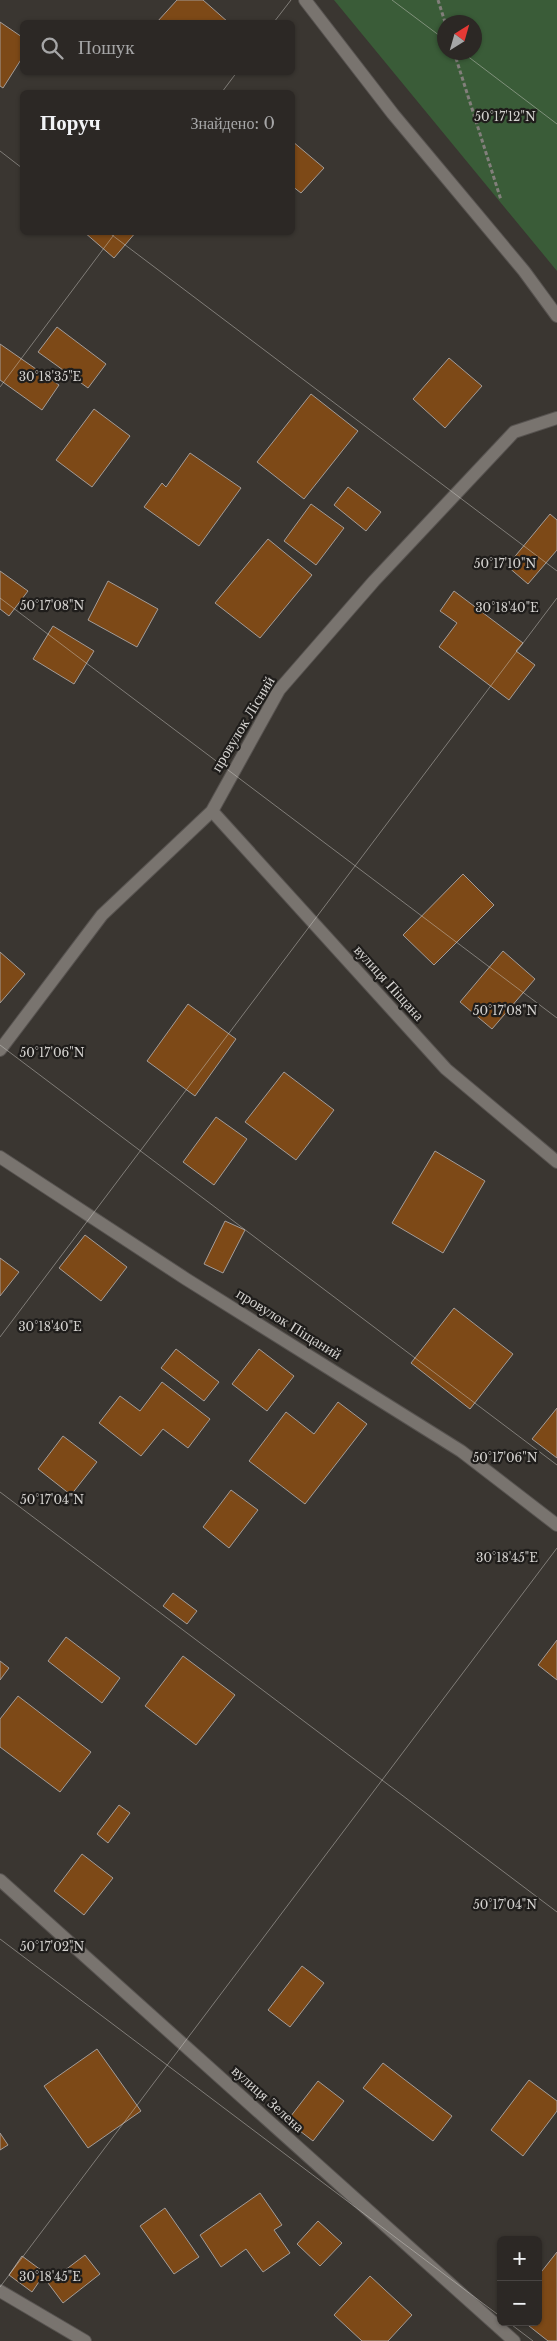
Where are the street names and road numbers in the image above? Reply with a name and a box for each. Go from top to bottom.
street label: провулок Лісний [207,673,279,775]
street label: вулиця Піщана [350,941,429,1025]
street label: провулок Піщаний [233,1284,345,1364]
street label: вулиця Зелена [228,2061,309,2136]

